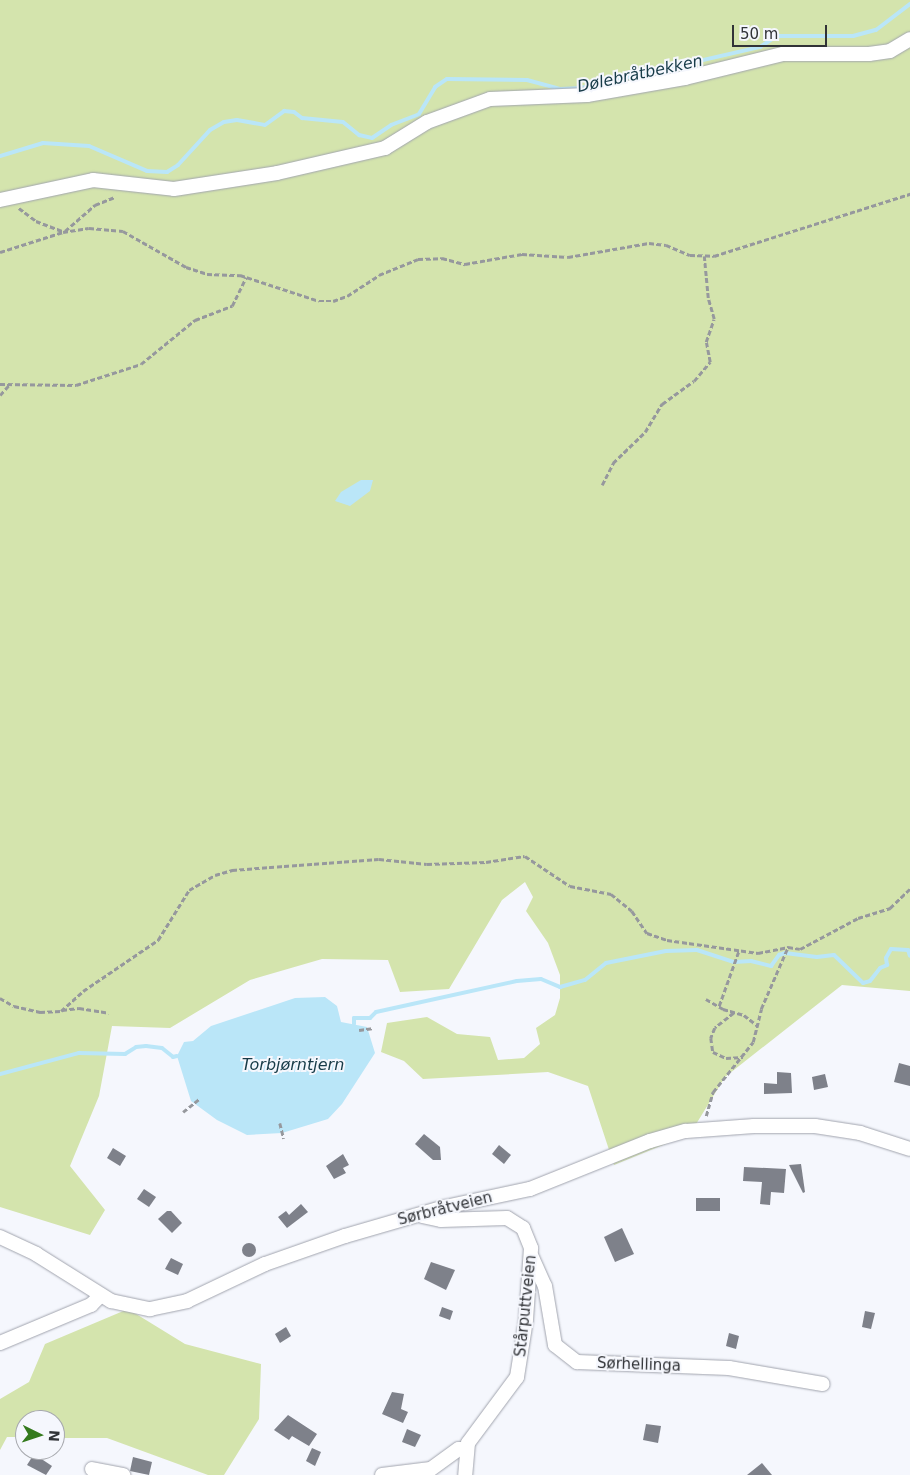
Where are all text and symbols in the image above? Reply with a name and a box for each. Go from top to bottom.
scale bar [735,15,830,47]
text: 50 m [740,25,778,43]
water label: Dølebråtbekken [576,51,704,97]
water label: Torbjørntjern [242,1055,344,1075]
street label: Sørbråtveien [396,1189,494,1229]
street label: Stårputtveien [512,1254,540,1358]
street label: Sørhellinga [597,1355,681,1375]
north arrow [15,1410,65,1460]
text: N [46,1430,62,1442]

